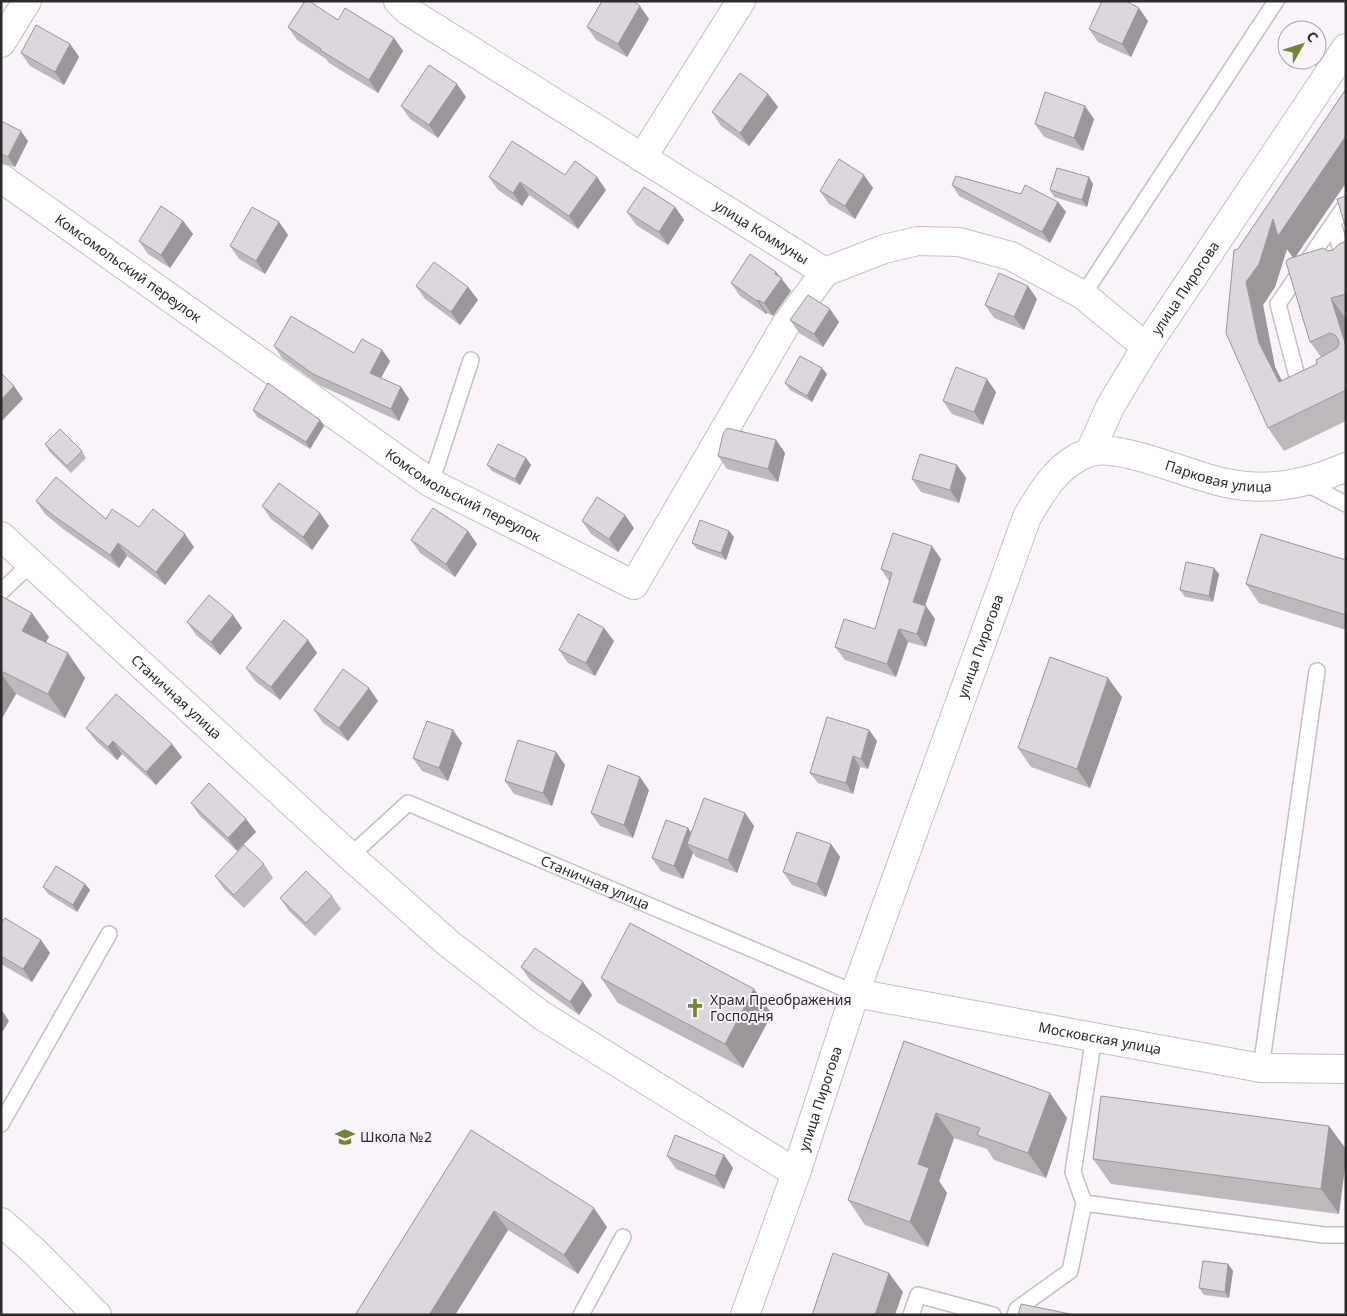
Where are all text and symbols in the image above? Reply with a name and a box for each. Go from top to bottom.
north arrow [1277,20,1327,70]
text: С [1302,27,1323,46]
street label: улица Коммуны [711,195,812,268]
street label: Комсомольский переулок [51,209,206,327]
street label: улица Пирогова [1147,237,1223,339]
street label: Комсомольский переулок [382,444,545,546]
street label: Парковая улица [1163,455,1272,496]
street label: улица Пирогова [952,591,1007,701]
street label: Станичная улица [127,650,226,743]
street label: Станичная улица [538,851,653,914]
place label: Храм Преображения Господня [710,990,852,1025]
church icon: Храм Преображения Господня [684,997,706,1019]
street label: Московская улица [1037,1017,1163,1058]
street label: улица Пирогова [794,1044,846,1153]
school or university icon: Школа №2 [334,1126,356,1148]
place label: Школа №2 [360,1127,432,1146]

